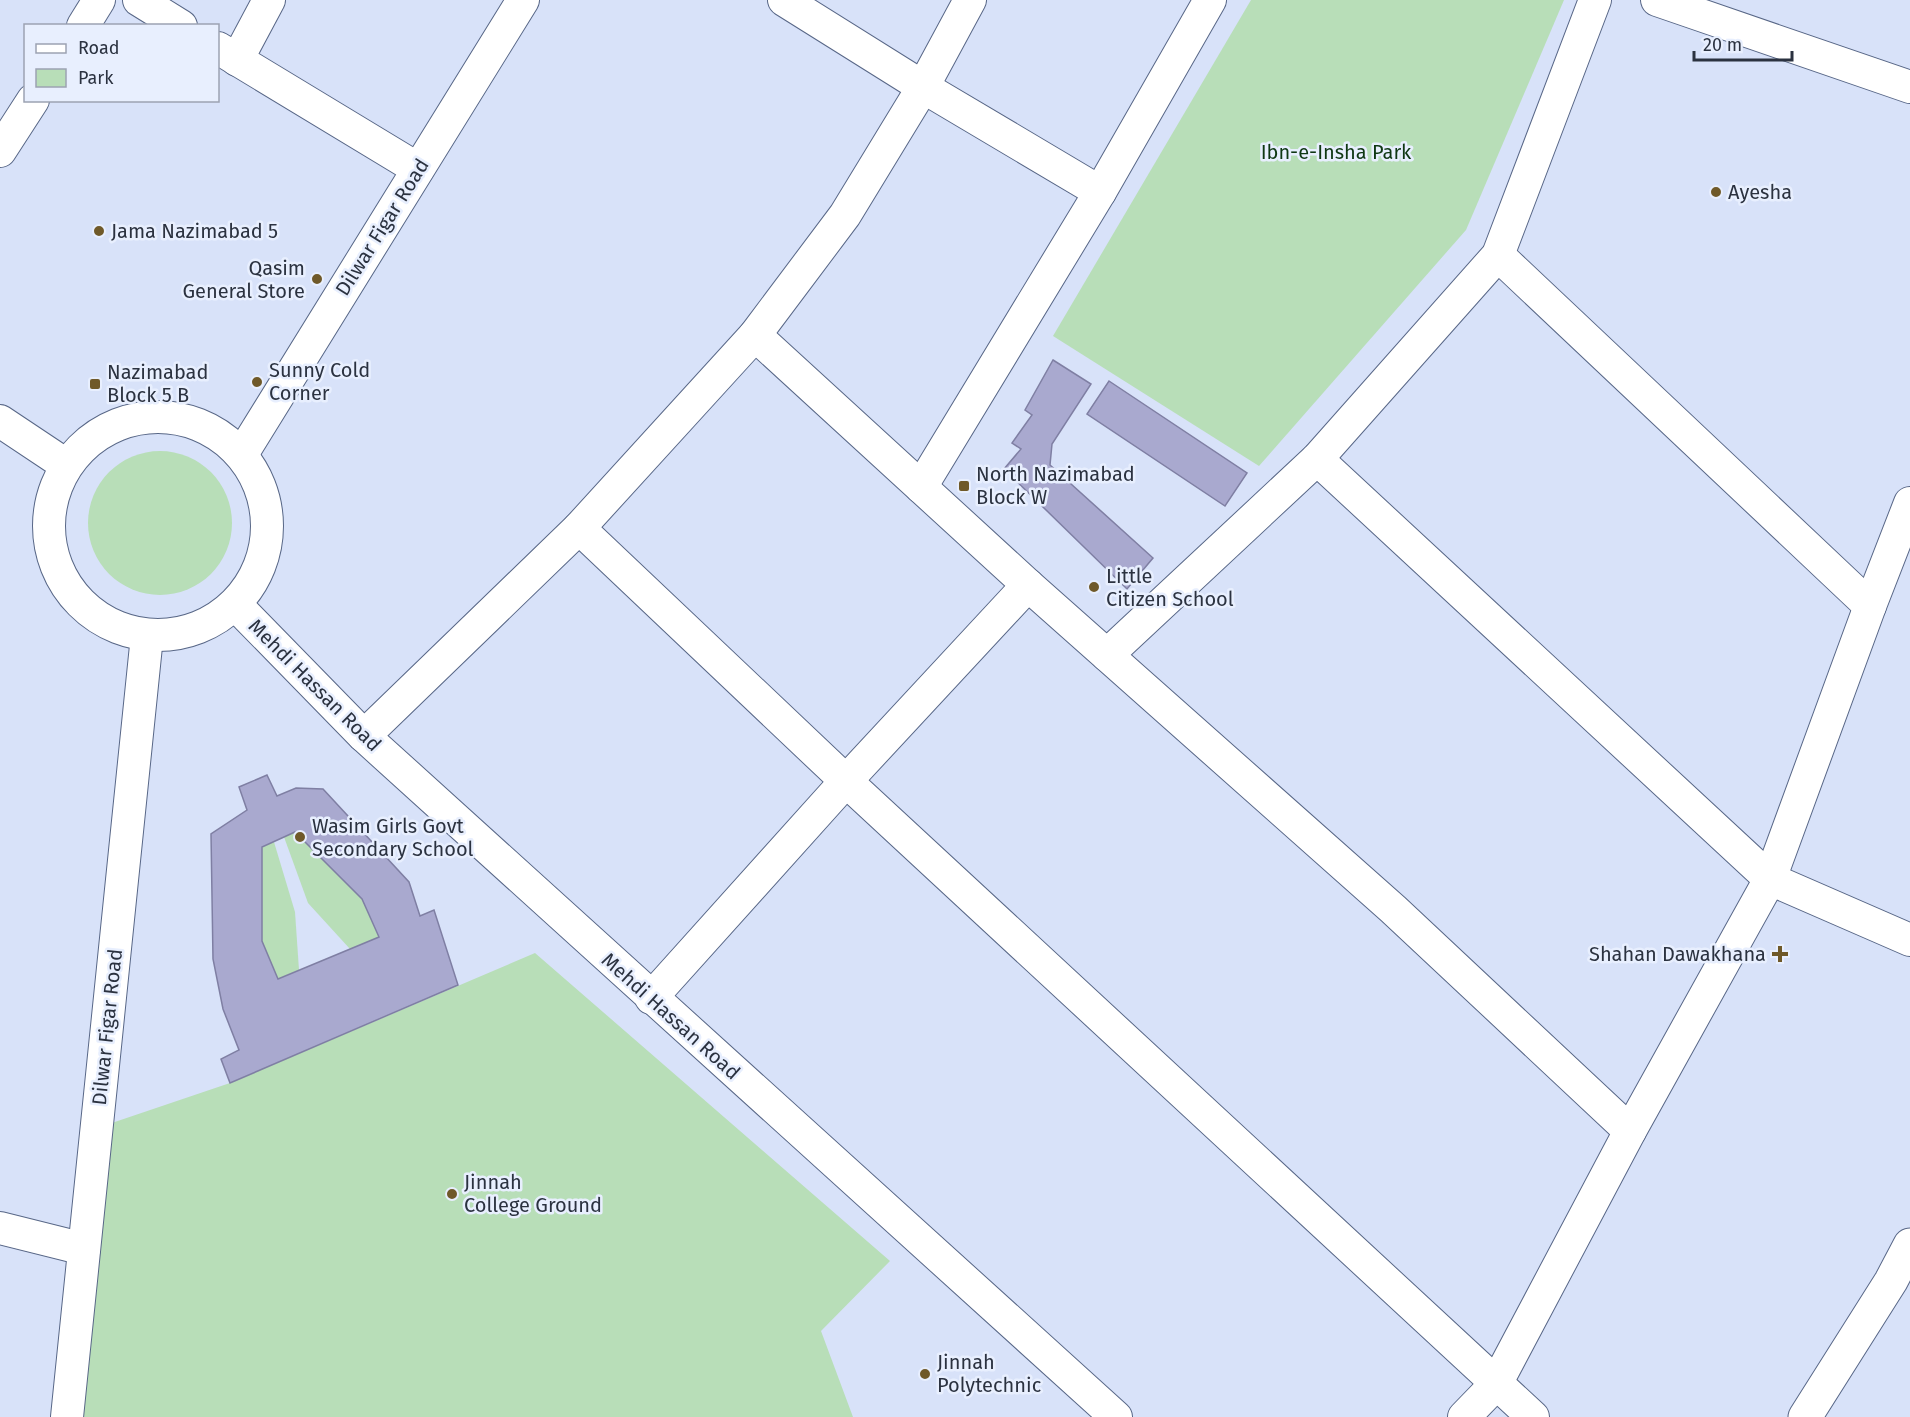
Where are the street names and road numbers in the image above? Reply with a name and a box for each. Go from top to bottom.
street label: Dilwar Figar Road [330,154,434,300]
street label: Mehdi Hassan Road [244,614,386,756]
street label: Dilwar Figar Road [87,948,127,1106]
street label: Mehdi Hassan Road [597,948,745,1084]

